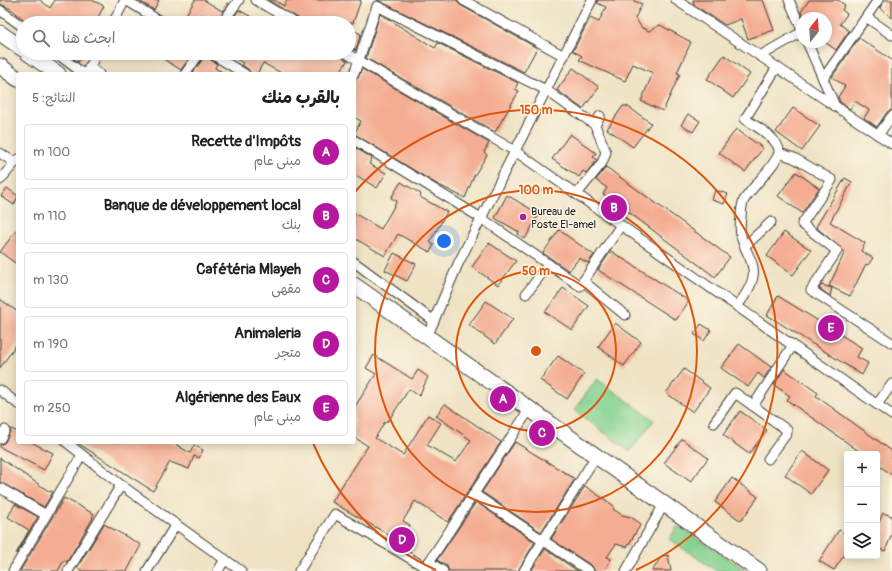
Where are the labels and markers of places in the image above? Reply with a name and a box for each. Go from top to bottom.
pin: B [601,193,627,223]
place label: Bureau de Poste El-amel [531,205,596,231]
marker: Bureau de Poste El-amel [518,212,528,222]
pin: E [818,313,844,343]
centre of rings [529,344,543,358]
pin: A [490,384,516,414]
pin: C [529,418,555,448]
pin: D [389,525,415,555]

